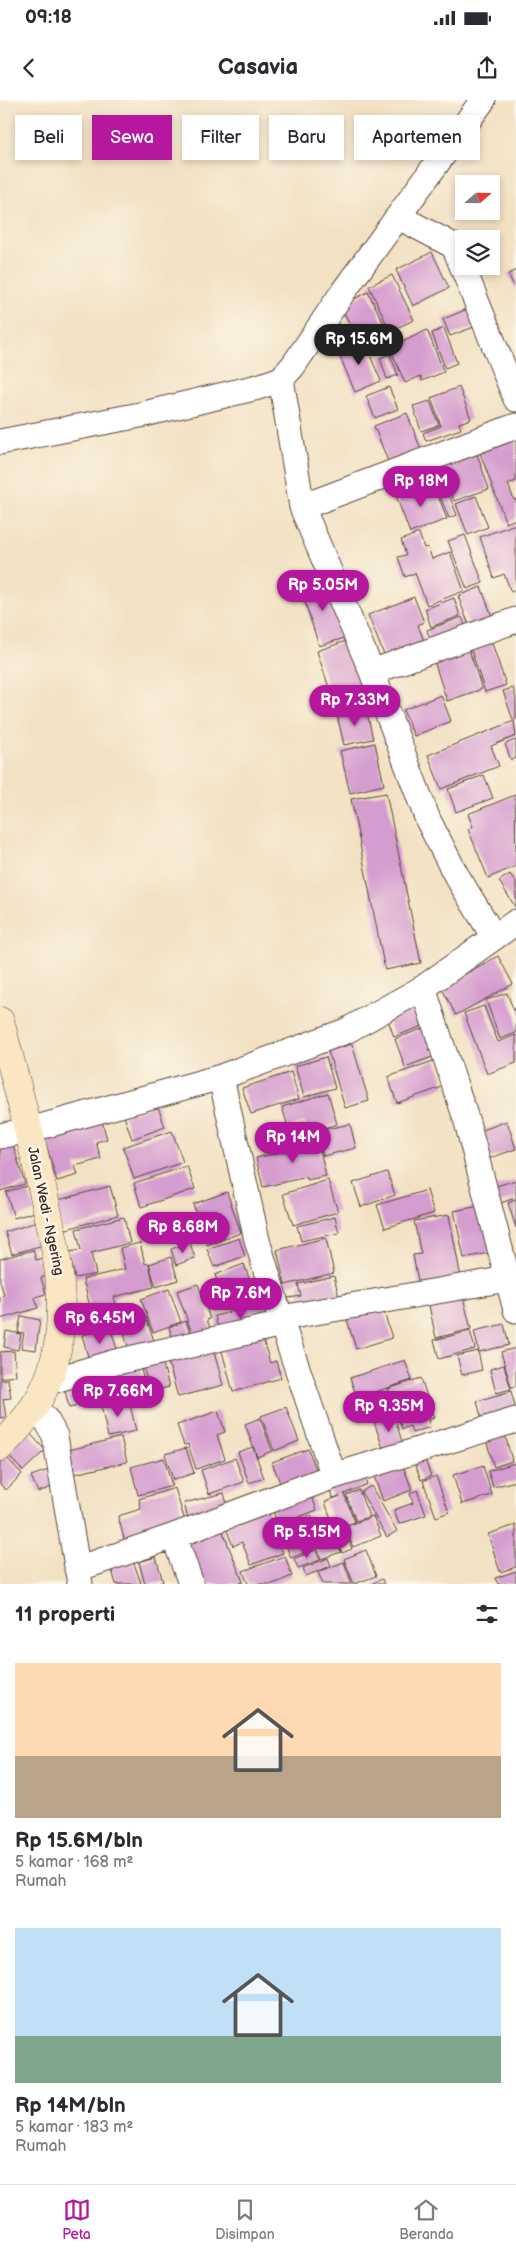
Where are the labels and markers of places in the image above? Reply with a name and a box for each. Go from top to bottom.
pin: Rp 15.6M [307,324,411,366]
pin: Rp 18M [380,466,462,508]
pin: Rp 5.05M [271,570,375,612]
pin: Rp 7.33M [303,684,407,727]
pin: Rp 14M [252,1122,334,1164]
pin: Rp 8.68M [131,1212,235,1254]
pin: Rp 7.6M [195,1278,287,1320]
pin: Rp 6.45M [48,1302,152,1345]
pin: Rp 7.66M [66,1376,170,1418]
pin: Rp 9.35M [337,1390,441,1433]
pin: Rp 5.15M [255,1516,359,1559]

